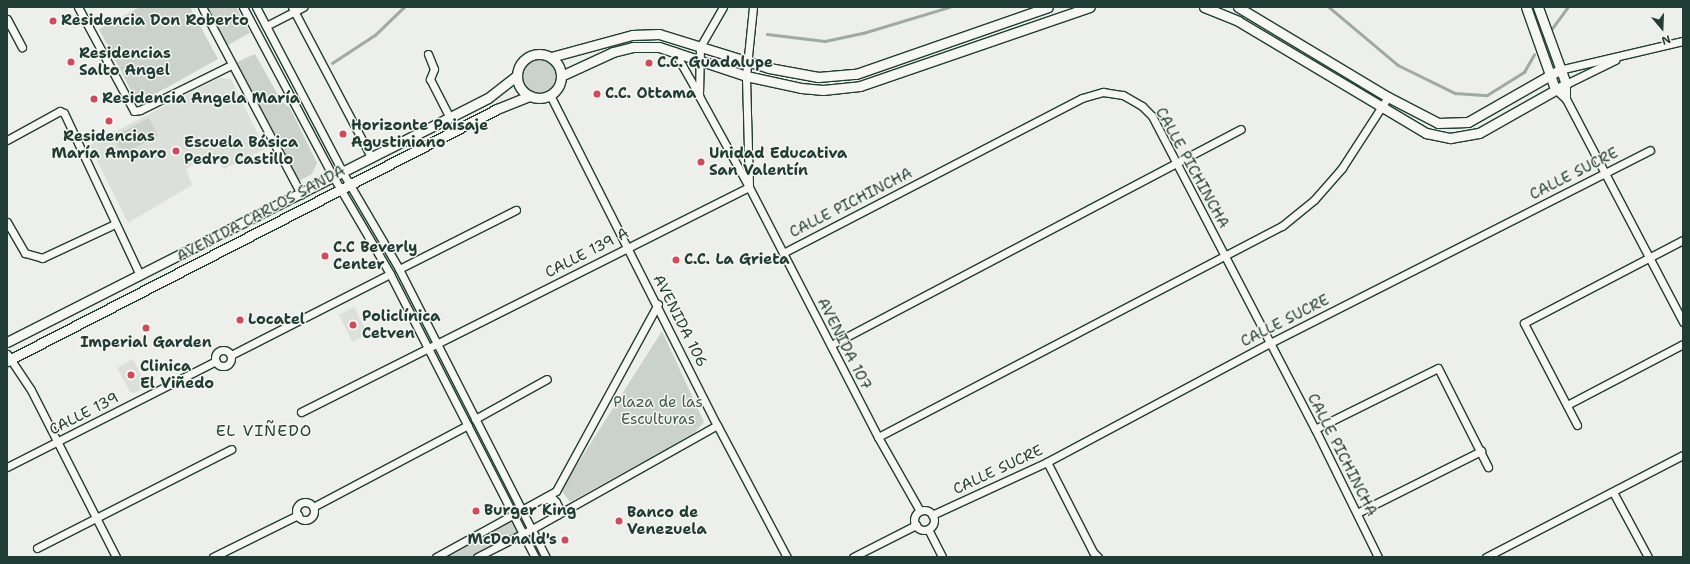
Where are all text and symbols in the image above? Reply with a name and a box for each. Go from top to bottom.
north arrow [1642,8,1682,48]
place label: Residencia Don Roberto [61,12,249,30]
marker: Residencia Don Roberto [48,16,58,26]
text: N [1660,31,1673,48]
place label: Residencias Salto Angel [79,44,171,79]
place label: C.C. Guadalupe [657,54,773,72]
marker: Residencias Salto Angel [66,57,76,67]
marker: C.C. Guadalupe [644,58,654,68]
place label: C.C. Ottama [605,85,696,103]
marker: C.C. Ottama [592,89,602,99]
place label: Residencia Angela María [102,90,300,108]
marker: Residencia Angela María [89,94,99,104]
street label: CALLE PICHINCHA [1151,104,1233,232]
marker: Residencias María Amparo [104,116,114,126]
place label: Horizonte Paisaje Agustiniano [351,116,488,151]
place label: Residencias María Amparo [52,127,166,162]
marker: Horizonte Paisaje Agustiniano [338,129,348,139]
place label: Escuela Básica Pedro Castillo [184,133,298,168]
place label: Unidad Educativa San Valentín [709,144,847,179]
street label: CALLE SUCRE [1527,144,1621,204]
marker: Escuela Básica Pedro Castillo [171,146,181,156]
marker: Unidad Educativa San Valentín [696,157,706,167]
street label: AVENIDA CARLOS SANDA [174,162,348,266]
street label: CALLE PICHINCHA [787,164,915,242]
street label: CALLE 139 A [542,224,632,282]
place label: C.C Beverly Center [333,238,417,273]
marker: C.C Beverly Center [320,251,330,261]
place label: C.C. La Grieta [684,251,790,269]
marker: C.C. La Grieta [671,255,681,265]
street label: AVENIDA 106 [649,272,711,370]
street label: CALLE SUCRE [1238,291,1332,351]
street label: AVENIDA 107 [813,295,875,393]
place label: Policlínica Cetven [362,307,441,342]
place label: Locatel [248,311,305,329]
marker: Locatel [235,315,245,325]
marker: Policlínica Cetven [347,319,359,331]
marker: Imperial Garden [141,323,151,333]
place label: Imperial Garden [80,334,212,352]
place label: Clinica El Viñedo [140,357,214,392]
marker: Clinica El Viñedo [125,369,137,381]
street label: CALLE 139 [46,389,122,439]
street label: CALLE PICHINCHA [1303,391,1381,519]
park label: Plaza de las Esculturas [613,393,703,428]
district label: EL VIÑEDO [216,421,312,441]
street label: CALLE SUCRE [950,441,1046,499]
place label: Burger King [484,502,576,520]
place label: Banco de Venezuela [627,503,707,538]
marker: Burger King [471,506,481,516]
marker: Banco de Venezuela [614,516,624,526]
place label: McDonald's [467,531,557,549]
marker: McDonald's [560,535,570,545]

